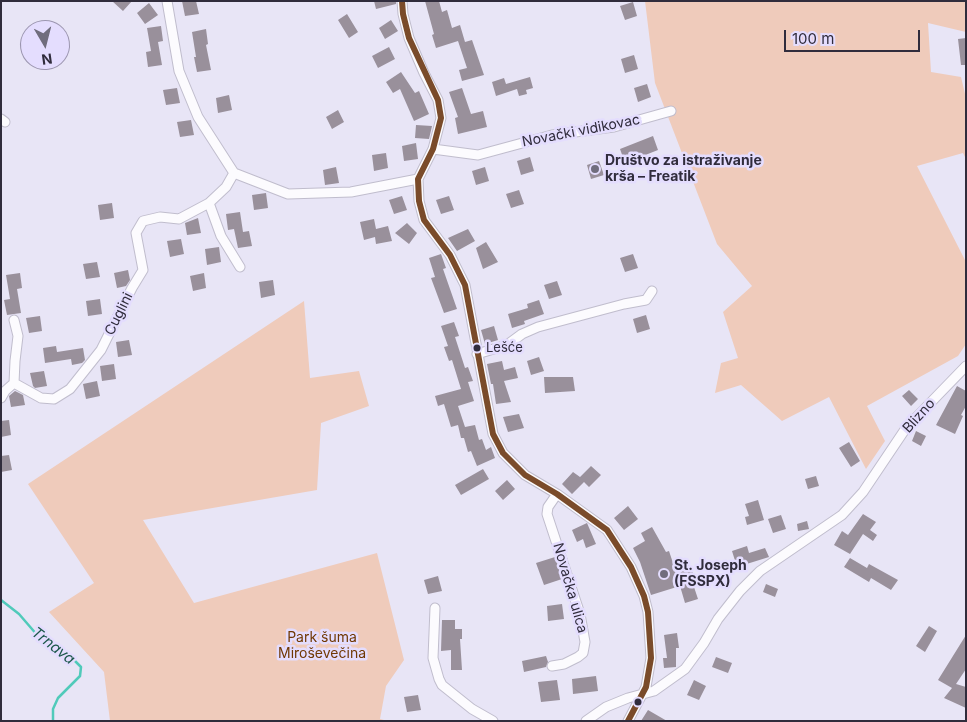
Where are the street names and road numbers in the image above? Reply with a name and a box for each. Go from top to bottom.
street label: Novački vidikovac [521,111,641,151]
street label: Cuglini [101,290,137,338]
street label: Blizno [899,395,939,437]
street label: Novačka ulica [549,541,591,635]

